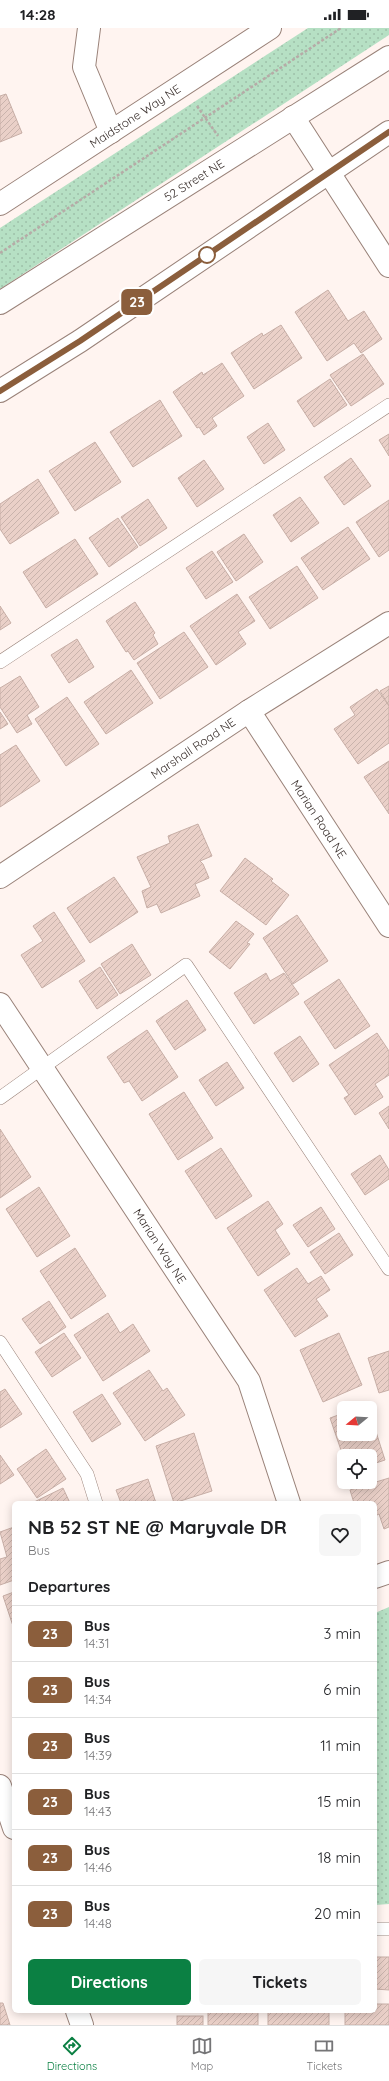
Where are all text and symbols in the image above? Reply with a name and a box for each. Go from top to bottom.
text: 14:28 [20,5,56,24]
street label: Maidstone Way NE [87,81,183,151]
street label: 52 Street NE [161,156,227,204]
unlabelled marker [198,246,216,264]
line badge: 23 [119,289,155,315]
text: 23 [129,293,145,311]
street label: Marshall Road NE [148,714,238,782]
street label: Marian Road NE [288,777,350,861]
street label: Marian Way NE [130,1206,190,1286]
north arrow [337,1401,377,1441]
map controls [337,1401,377,1489]
button: locate [337,1449,377,1489]
button: heart [319,1514,361,1556]
text: NB 52 ST NE @ Maryvale DR [28,1515,287,1539]
text: Bus [28,1542,50,1558]
text: Departures [28,1577,110,1596]
text: Bus [84,1616,110,1635]
text: 3 min [323,1624,361,1643]
text: 23 [42,1625,58,1643]
text: 14:31 [84,1635,110,1651]
text: Bus [84,1672,110,1691]
text: 6 min [323,1680,361,1699]
text: 23 [42,1681,58,1699]
text: 14:34 [84,1691,112,1707]
text: Bus [84,1728,110,1747]
text: 11 min [320,1736,361,1755]
text: 23 [42,1737,58,1755]
text: 14:39 [84,1747,112,1763]
text: Bus [84,1784,110,1803]
text: 15 min [318,1792,361,1811]
text: 23 [42,1793,58,1811]
text: 14:43 [84,1803,112,1819]
text: Bus [84,1840,110,1859]
text: 18 min [318,1848,361,1867]
text: 23 [42,1849,58,1867]
text: 14:46 [84,1859,112,1875]
text: Bus [84,1896,110,1915]
text: 20 min [314,1904,361,1923]
text: 23 [42,1905,58,1923]
text: 14:48 [84,1915,112,1931]
button: Directions [28,1959,191,2005]
button: Tickets [199,1959,361,2005]
tab: Directions [47,2035,97,2073]
tab: Map [191,2035,213,2073]
tab: Tickets [307,2035,342,2073]

